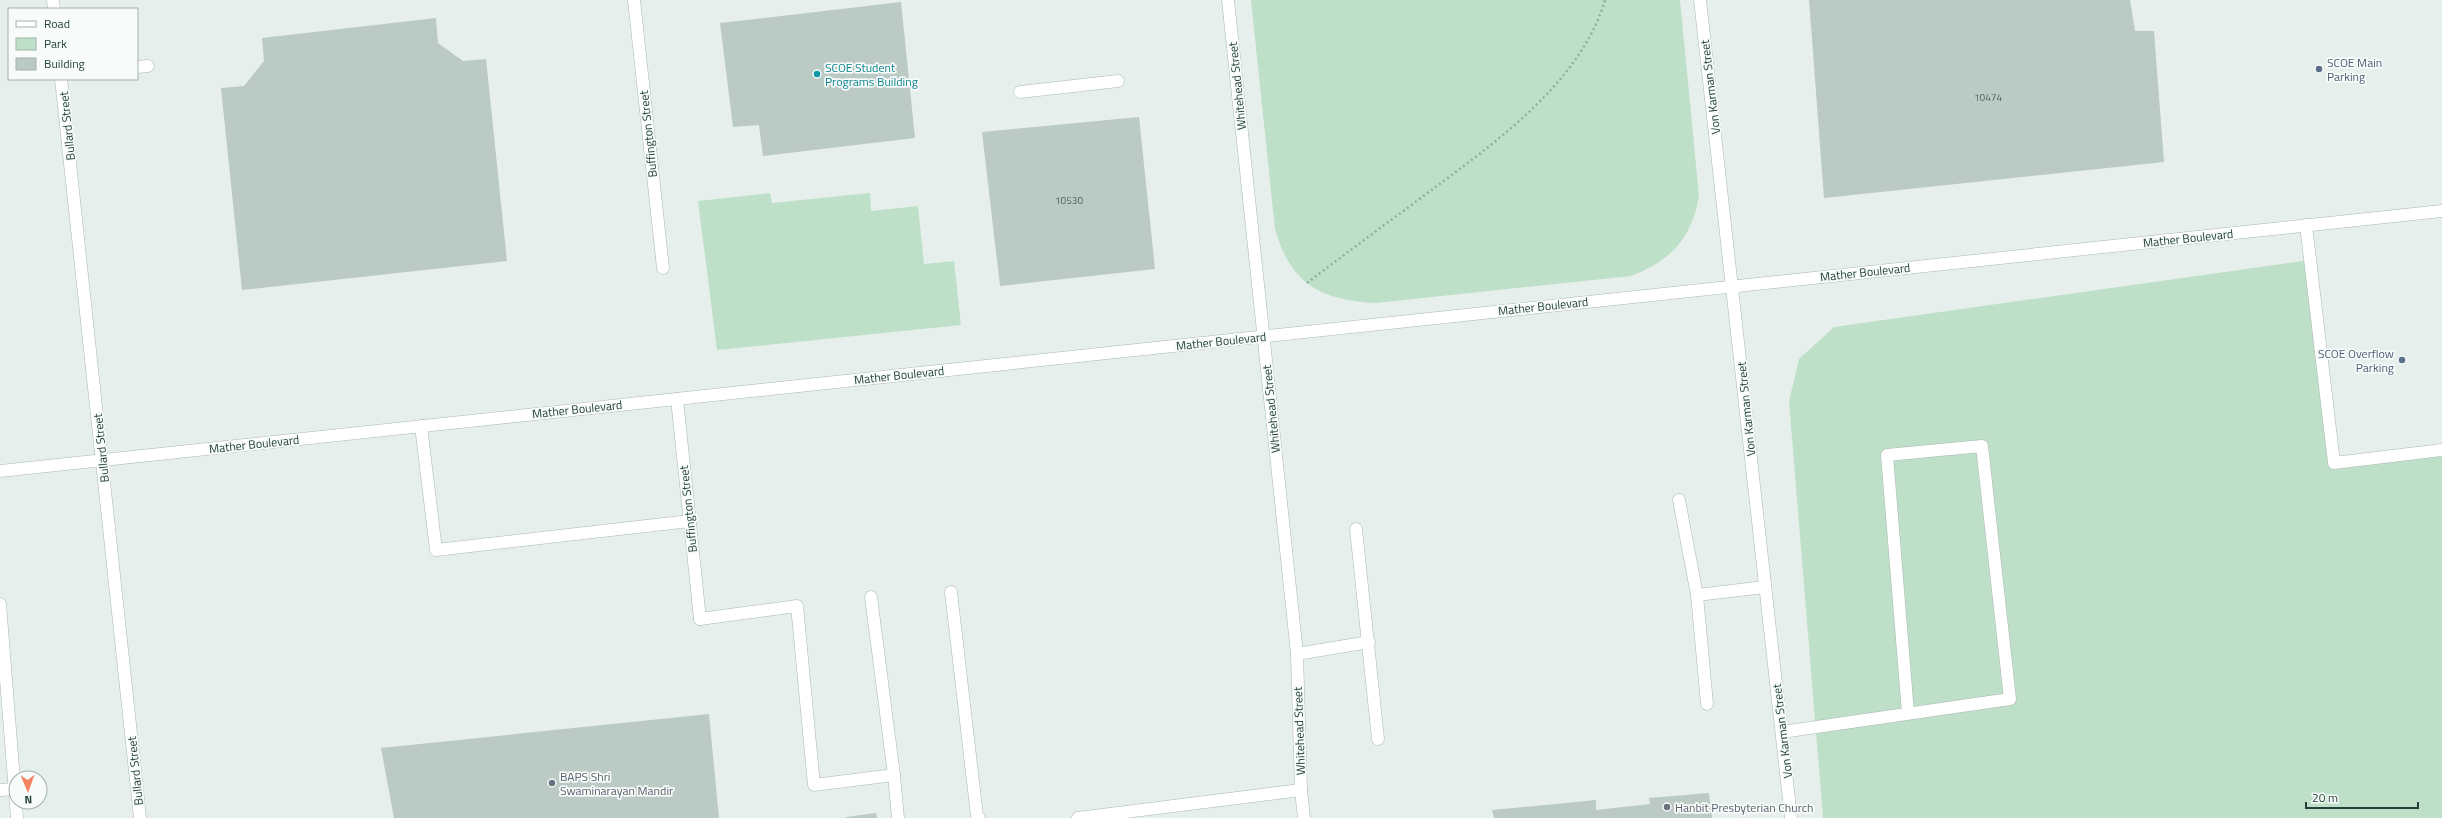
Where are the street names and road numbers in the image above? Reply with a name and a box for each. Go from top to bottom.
street label: Von Karman Street [1695,38,1725,135]
street label: Whitehead Street [1223,40,1251,131]
street label: Buffington Street [634,89,662,179]
street label: Bullard Street [54,90,80,161]
street label: Mather Boulevard [2142,224,2234,252]
street label: Mather Boulevard [1819,258,1911,286]
street label: Mather Boulevard [1497,292,1589,320]
street label: Mather Boulevard [1175,327,1267,355]
street label: Von Karman Street [1732,360,1760,457]
street label: Mather Boulevard [853,361,945,389]
street label: Whitehead Street [1257,363,1285,454]
street label: Mather Boulevard [531,395,623,423]
street label: Bullard Street [88,412,114,483]
street label: Mather Boulevard [208,430,300,458]
street label: Buffington Street [674,464,702,554]
street label: Von Karman Street [1767,682,1797,779]
street label: Whitehead Street [1288,686,1310,776]
street label: Bullard Street [122,735,148,806]

